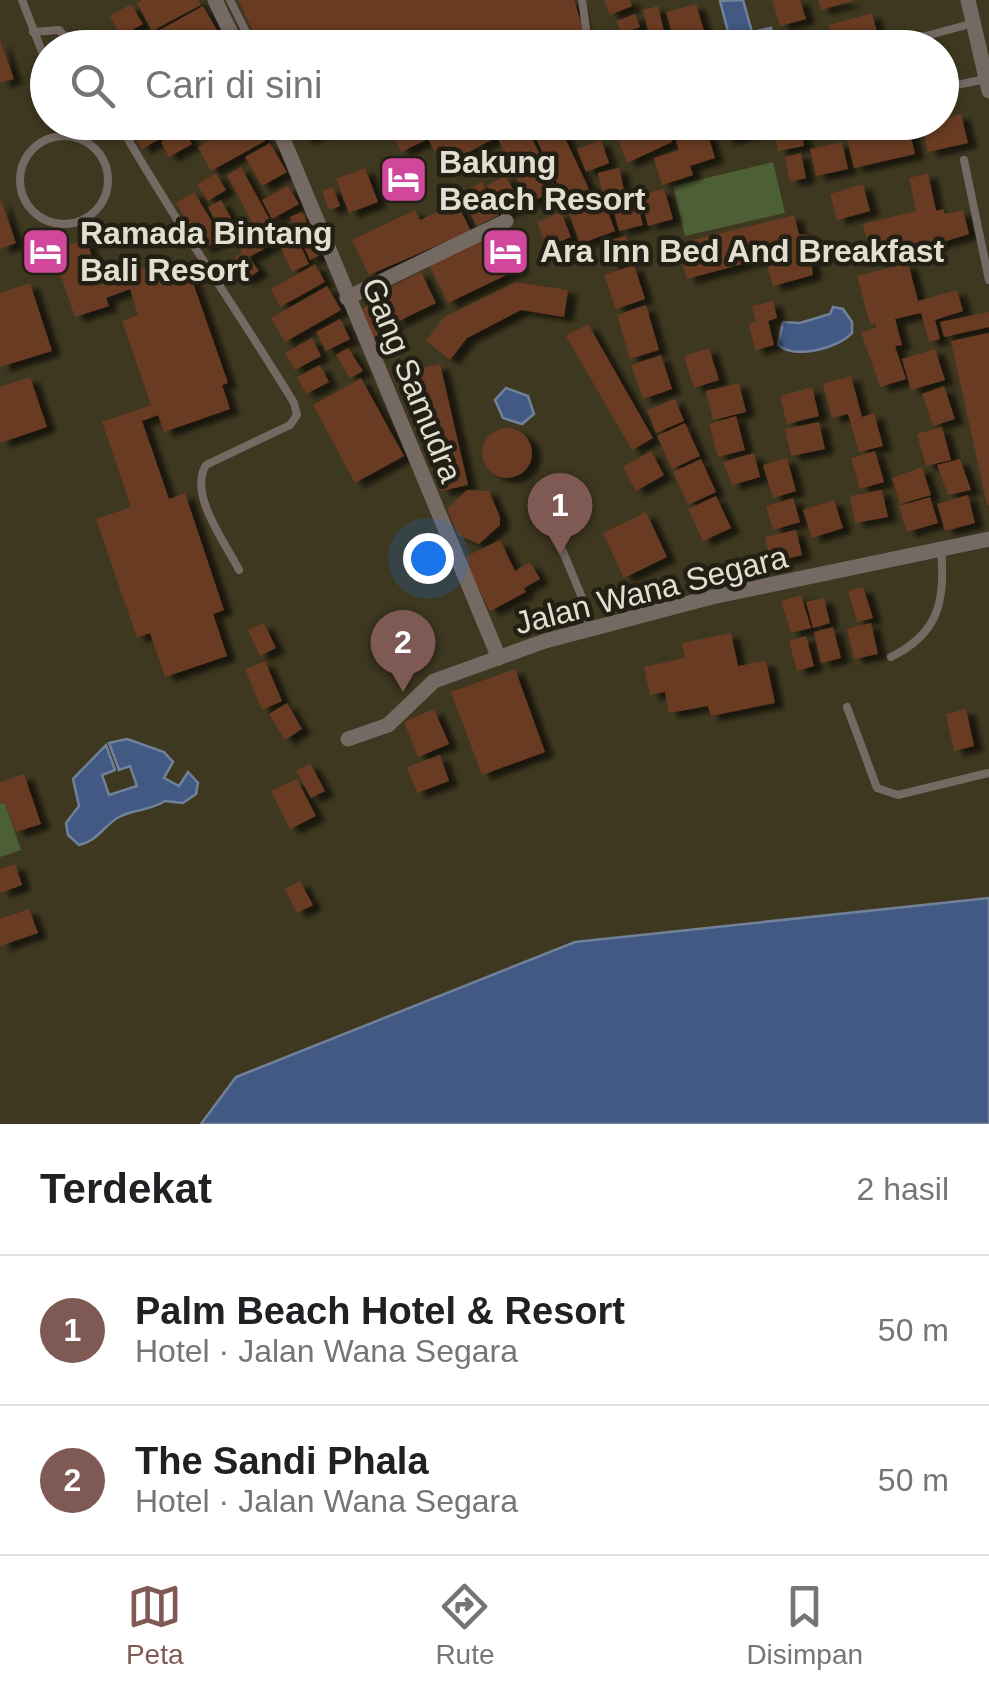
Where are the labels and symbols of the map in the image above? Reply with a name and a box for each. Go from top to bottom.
place label: Bakung Beach Resort [439,144,646,217]
hotel icon: Bakung Beach Resort [378,154,430,206]
place label: Ramada Bintang Bali Resort [80,215,332,288]
hotel icon: Ramada Bintang Bali Resort [19,225,71,277]
hotel icon: Ara Inn Bed And Breakfast [479,225,531,277]
place label: Ara Inn Bed And Breakfast [540,233,945,269]
street label: Gang Samudra [355,273,469,488]
pin: 1 [528,472,592,555]
your location [403,533,454,584]
street label: Jalan Wana Segara [511,539,791,641]
pin: 2 [370,610,436,692]

